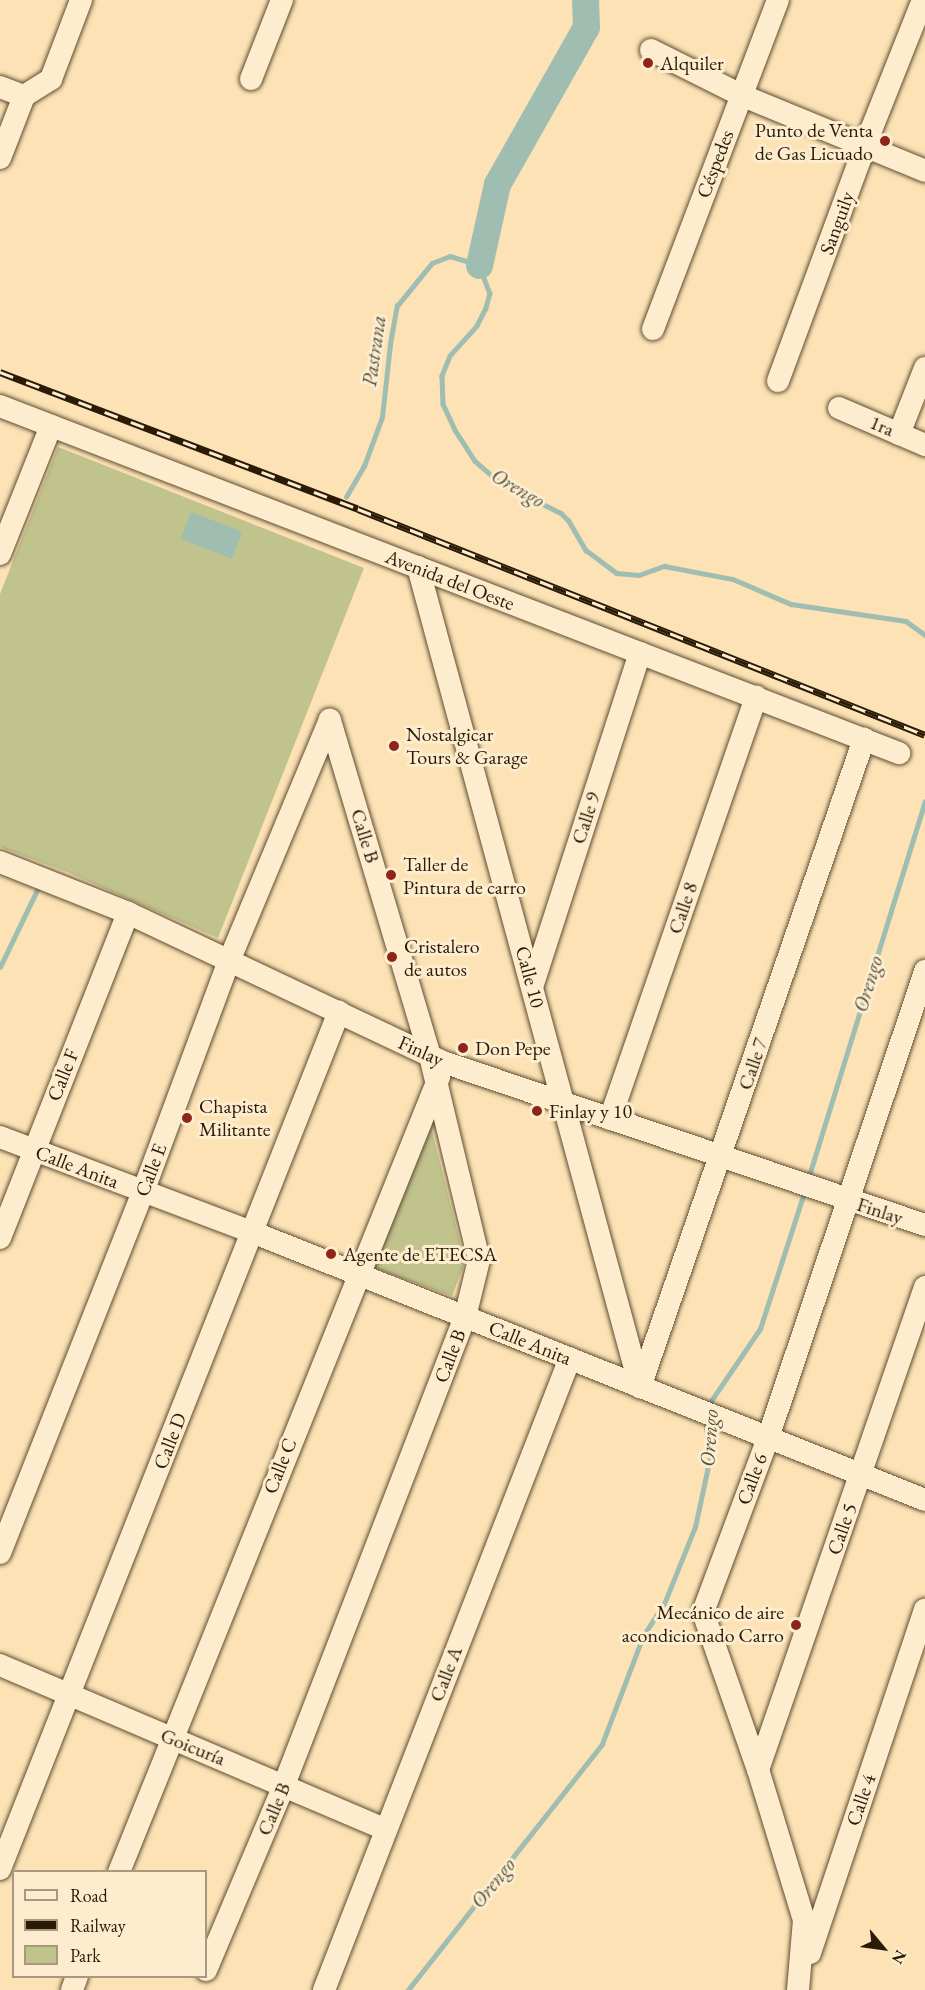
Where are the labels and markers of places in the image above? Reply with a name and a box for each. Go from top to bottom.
place label: Alquiler [660,51,724,75]
marker: Alquiler [641,56,655,70]
place label: Punto de Venta de Gas Licuado [755,118,873,165]
marker: Punto de Venta de Gas Licuado [878,134,892,148]
place label: Nostalgicar Tours & Garage [406,722,528,769]
marker: Nostalgicar Tours & Garage [387,739,401,753]
place label: Taller de Pintura de carro [403,852,526,899]
marker: Taller de Pintura de carro [384,868,398,882]
place label: Cristalero de autos [404,934,480,981]
marker: Cristalero de autos [385,950,399,964]
place label: Don Pepe [475,1036,551,1060]
marker: Don Pepe [456,1041,470,1055]
place label: Chapista Militante [199,1094,271,1141]
place label: Finlay y 10 [549,1099,632,1123]
marker: Finlay y 10 [530,1104,544,1118]
marker: Chapista Militante [180,1111,194,1125]
place label: Agente de ETECSA [343,1242,497,1266]
marker: Agente de ETECSA [324,1247,338,1261]
place label: Mecánico de aire acondicionado Carro [622,1601,784,1648]
marker: Mecánico de aire acondicionado Carro [789,1618,803,1632]

